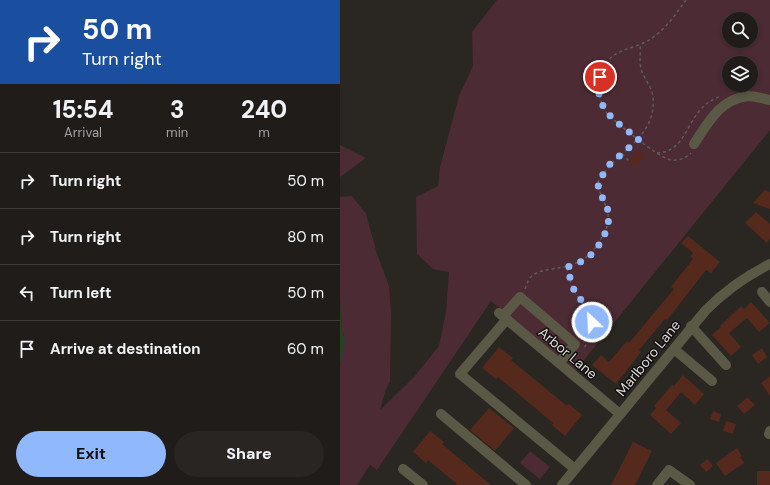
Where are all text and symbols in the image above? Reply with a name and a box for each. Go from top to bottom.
text: 50 m [82,11,152,48]
map controls [722,12,758,92]
button: search [722,12,758,48]
icon: right [16,16,68,68]
text: Turn right [82,47,162,71]
button: layers [722,56,758,92]
pin [583,60,617,94]
icon: arrive [589,66,611,88]
text: 15:54 [53,94,113,125]
text: 3 [170,94,184,125]
text: 240 [241,94,287,125]
text: Arrival [64,124,102,141]
text: min [166,124,188,141]
text: m [258,124,270,141]
icon: right [16,170,38,192]
text: Turn right [50,171,121,191]
text: 50 m [287,171,324,191]
icon: right [16,226,38,248]
text: Turn right [50,227,121,247]
text: 80 m [287,227,324,247]
icon: left [16,282,38,304]
text: Turn left [50,283,111,303]
text: 50 m [287,283,324,303]
position arrow [571,301,613,343]
street label: Marlboro Lane [612,316,684,400]
street label: Arbor Lane [535,323,601,383]
icon: arrive [16,338,38,360]
text: Arrive at destination [50,339,201,359]
text: 60 m [287,339,324,359]
button: Exit [16,431,166,477]
button: Share [174,431,324,477]

